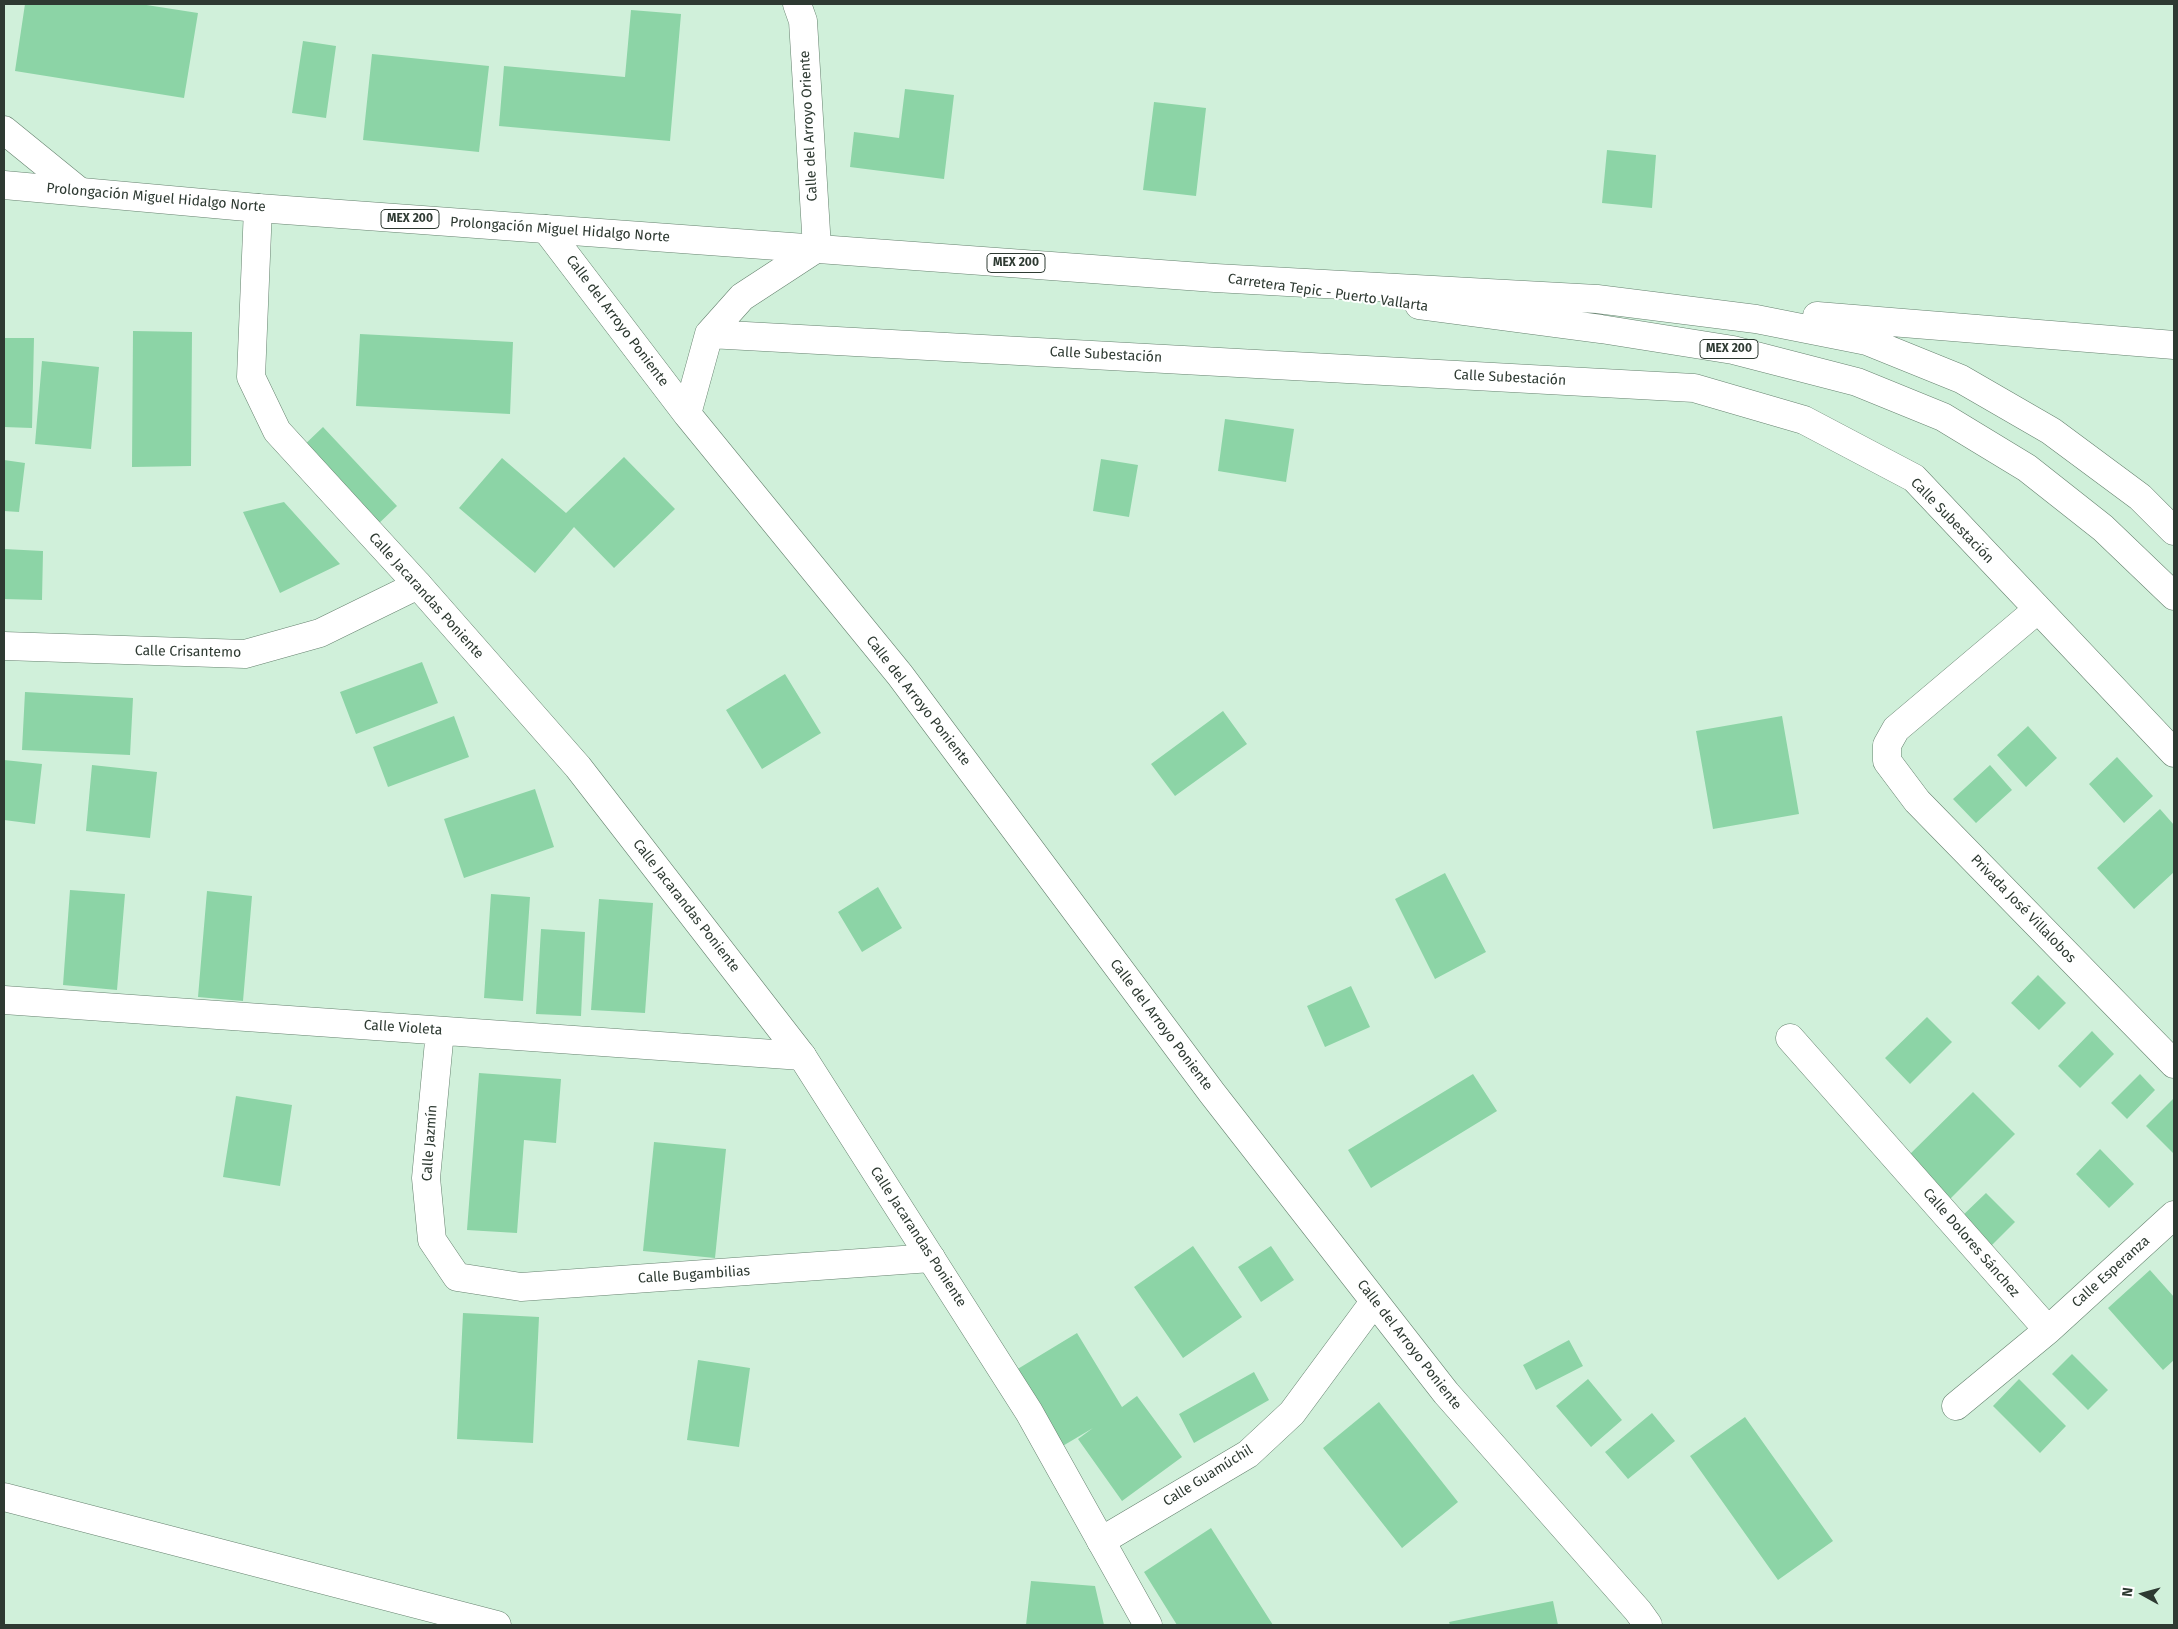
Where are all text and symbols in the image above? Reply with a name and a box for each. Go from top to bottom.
street label: Calle del Arroyo Oriente [797,50,821,202]
street label: Prolongación Miguel Hidalgo Norte [46,180,266,216]
road number: MEX 200 [381,210,439,228]
street label: Prolongación Miguel Hidalgo Norte [450,214,670,246]
street label: Calle del Arroyo Poniente [562,252,672,390]
road number: MEX 200 [987,254,1045,272]
street label: Carretera Tepic - Puerto Vallarta [1227,271,1429,315]
road number: MEX 200 [1700,339,1758,358]
street label: Calle Subestación [1049,344,1163,366]
street label: Calle Subestación [1453,367,1567,389]
street label: Calle Subestación [1907,475,1997,567]
street label: Calle Jacarandas Poniente [365,529,487,663]
street label: Calle del Arroyo Poniente [862,633,974,769]
street label: Calle Crisantemo [135,643,241,661]
street label: Calle Jacarandas Poniente [629,836,743,976]
street label: Privada José Villalobos [1967,851,2079,967]
street label: Calle del Arroyo Poniente [1106,956,1216,1094]
street label: Calle Violeta [363,1017,443,1039]
street label: Calle Jazmín [419,1104,441,1182]
street label: Calle Jacarandas Poniente [866,1164,970,1310]
street label: Calle Dolores Sánchez [1919,1185,2023,1301]
street label: Calle Esperanza [2069,1233,2153,1311]
street label: Calle Bugambilias [637,1263,751,1287]
street label: Calle del Arroyo Poniente [1353,1277,1465,1413]
street label: Calle Guamúchil [1160,1442,1256,1510]
north arrow [2118,1569,2168,1619]
text: N [2119,1586,2137,1598]

